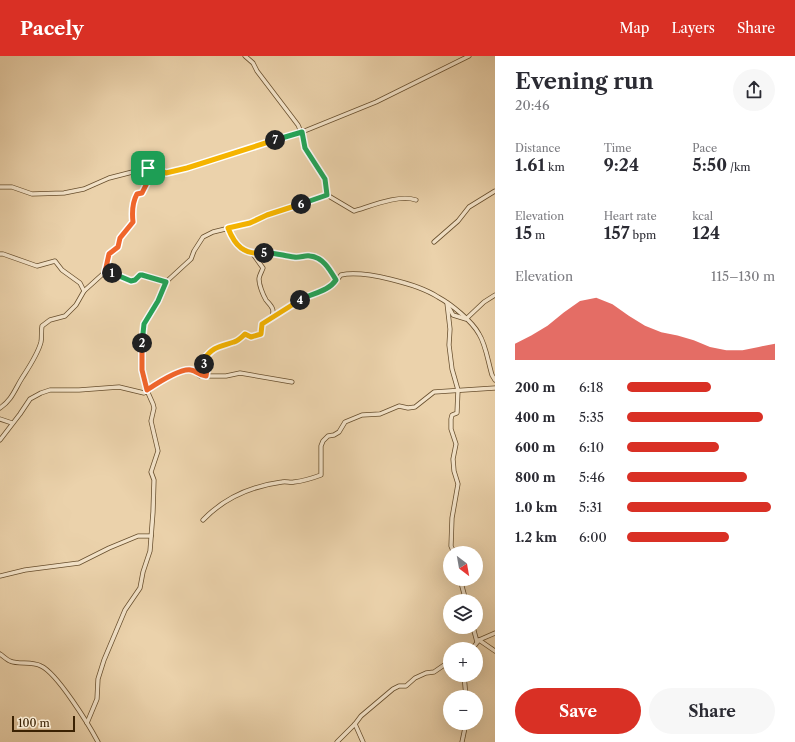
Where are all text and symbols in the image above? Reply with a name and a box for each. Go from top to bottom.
text: Pacely [20,17,84,40]
text: Map [619,19,649,37]
text: Layers [671,19,715,37]
text: Share [737,19,775,37]
text: Evening run [515,68,654,95]
button: share [733,69,775,111]
text: 20:46 [515,97,550,113]
pin: 7 [265,130,285,150]
text: 7 [272,133,278,147]
text: Distance [515,141,561,155]
text: Time [604,141,631,155]
text: Pace [692,141,717,155]
pin [131,151,165,185]
text: 1.61 [515,155,545,175]
text: 9:24 [604,155,639,175]
text: 5:50 [692,155,727,175]
icon: arrive [137,157,159,179]
text: km [545,160,565,174]
text: /km [727,160,751,174]
pin: 6 [291,194,311,214]
text: 6 [298,197,304,211]
text: Elevation [515,209,564,223]
text: Heart rate [604,209,657,223]
text: kcal [692,209,713,223]
text: 15 [515,223,532,243]
text: 157 [604,223,630,243]
text: 124 [692,223,720,243]
text: m [532,228,545,242]
text: bpm [630,228,656,242]
pin: 5 [254,243,274,263]
text: 5 [261,246,267,260]
pin: 1 [102,263,122,283]
text: 1 [110,266,114,280]
text: Elevation [515,268,573,284]
text: 115–130 m [711,268,775,284]
pin: 4 [290,290,310,310]
text: 4 [297,293,303,307]
pin: 2 [132,333,152,353]
text: 2 [139,336,145,350]
pin: 3 [194,354,214,374]
text: 3 [201,357,207,371]
text: 200 m [515,379,555,395]
text: 6:18 [579,379,603,395]
text: 400 m [515,409,555,425]
text: 5:35 [579,409,604,425]
text: 600 m [515,439,556,455]
text: 6:10 [579,439,604,455]
text: 800 m [515,469,556,485]
text: 5:46 [579,469,605,485]
text: 1.0 km [515,499,557,515]
text: 5:31 [579,499,602,515]
text: 1.2 km [515,529,557,545]
text: 6:00 [579,529,607,545]
north arrow [443,546,483,586]
map controls [443,546,483,730]
button: layers [443,594,483,634]
button: + [443,642,483,682]
button: Save [515,688,641,734]
button: Share [649,688,775,734]
button: − [443,690,483,730]
scale bar [12,714,75,733]
text: 100 m [18,716,50,730]

